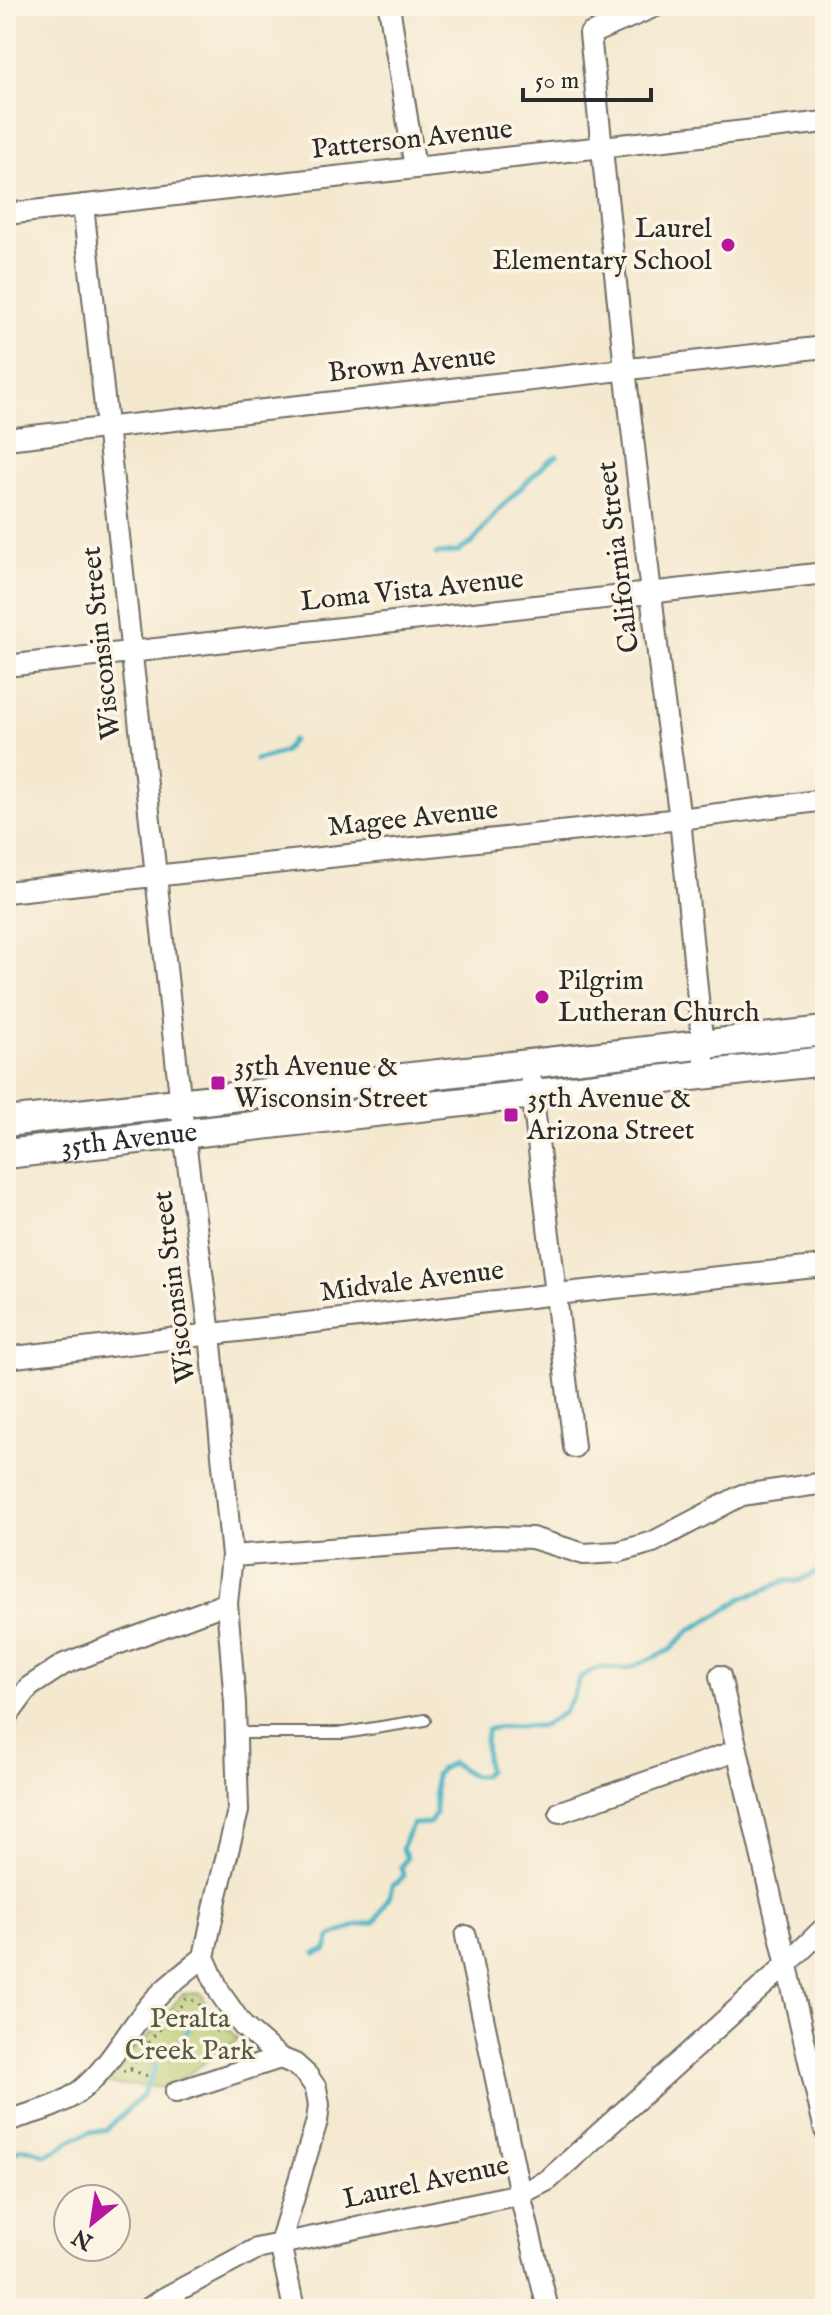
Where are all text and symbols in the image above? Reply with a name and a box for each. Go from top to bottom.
scale bar [523,52,651,102]
text: 50 m [535,66,579,97]
street label: Patterson Avenue [310,112,514,168]
place label: Laurel Elementary School [492,212,712,279]
marker: Laurel Elementary School [719,236,737,254]
street label: Brown Avenue [326,339,498,391]
street label: California Street [590,459,648,655]
street label: Wisconsin Street [74,544,130,741]
street label: Loma Vista Avenue [299,562,525,620]
street label: Magee Avenue [326,793,500,845]
place label: Pilgrim Lutheran Church [558,964,760,1031]
marker: Pilgrim Lutheran Church [533,988,551,1006]
place label: 35th Avenue & Wisconsin Street [234,1050,428,1117]
marker: 35th Avenue & Wisconsin Street [209,1074,227,1092]
place label: 35th Avenue & Arizona Street [526,1082,695,1149]
marker: 35th Avenue & Arizona Street [502,1106,520,1124]
street label: 35th Avenue [59,1115,199,1165]
street label: Wisconsin Street [146,1188,204,1385]
street label: Midvale Avenue [318,1253,506,1311]
park label: Peralta Creek Park [125,2002,256,2069]
street label: Laurel Avenue [340,2148,512,2218]
north arrow [52,2183,132,2263]
text: N [68,2222,99,2256]

